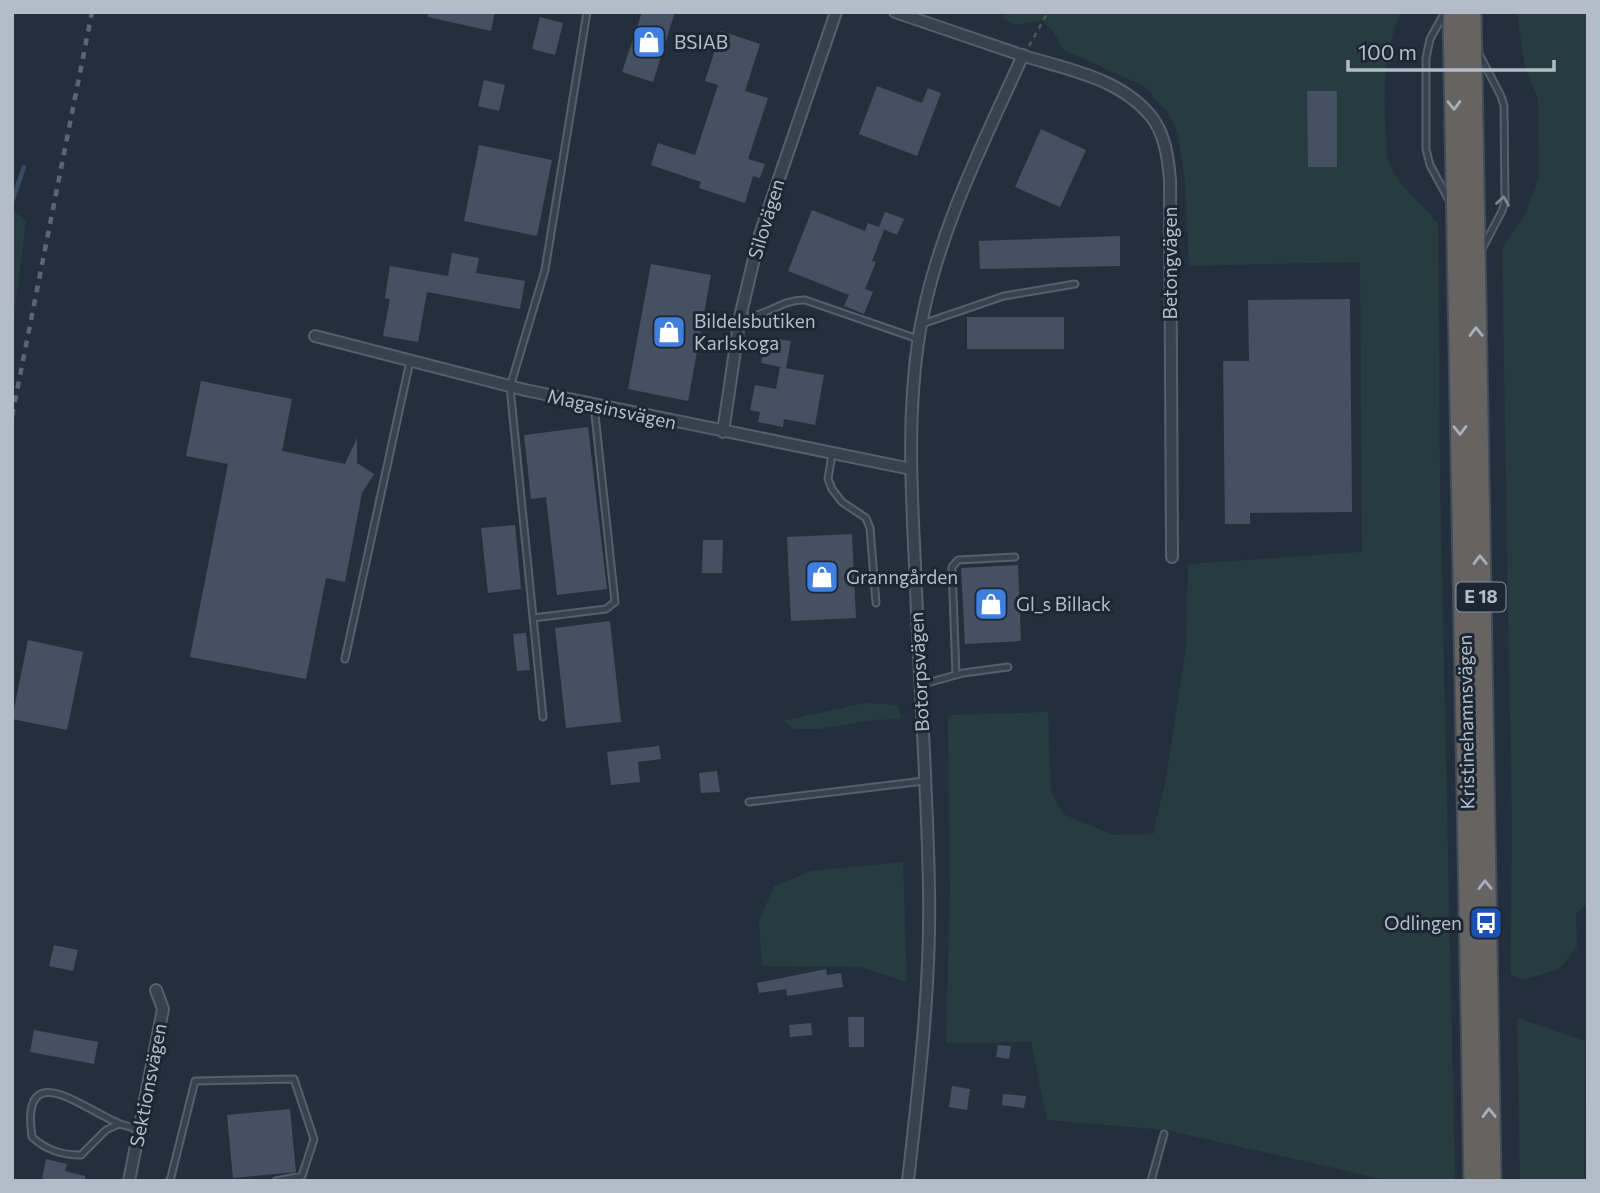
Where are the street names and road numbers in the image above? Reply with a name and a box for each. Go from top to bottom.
street label: Silovägen [742,176,789,262]
street label: Betongvägen [1158,207,1181,319]
street label: Magasinsvägen [545,384,679,433]
road number: E 18 [1456,582,1506,612]
street label: Botorpsvägen [904,611,933,733]
street label: Kristinehamnsvägen [1452,635,1479,809]
street label: Sektionsvägen [124,1021,171,1149]

